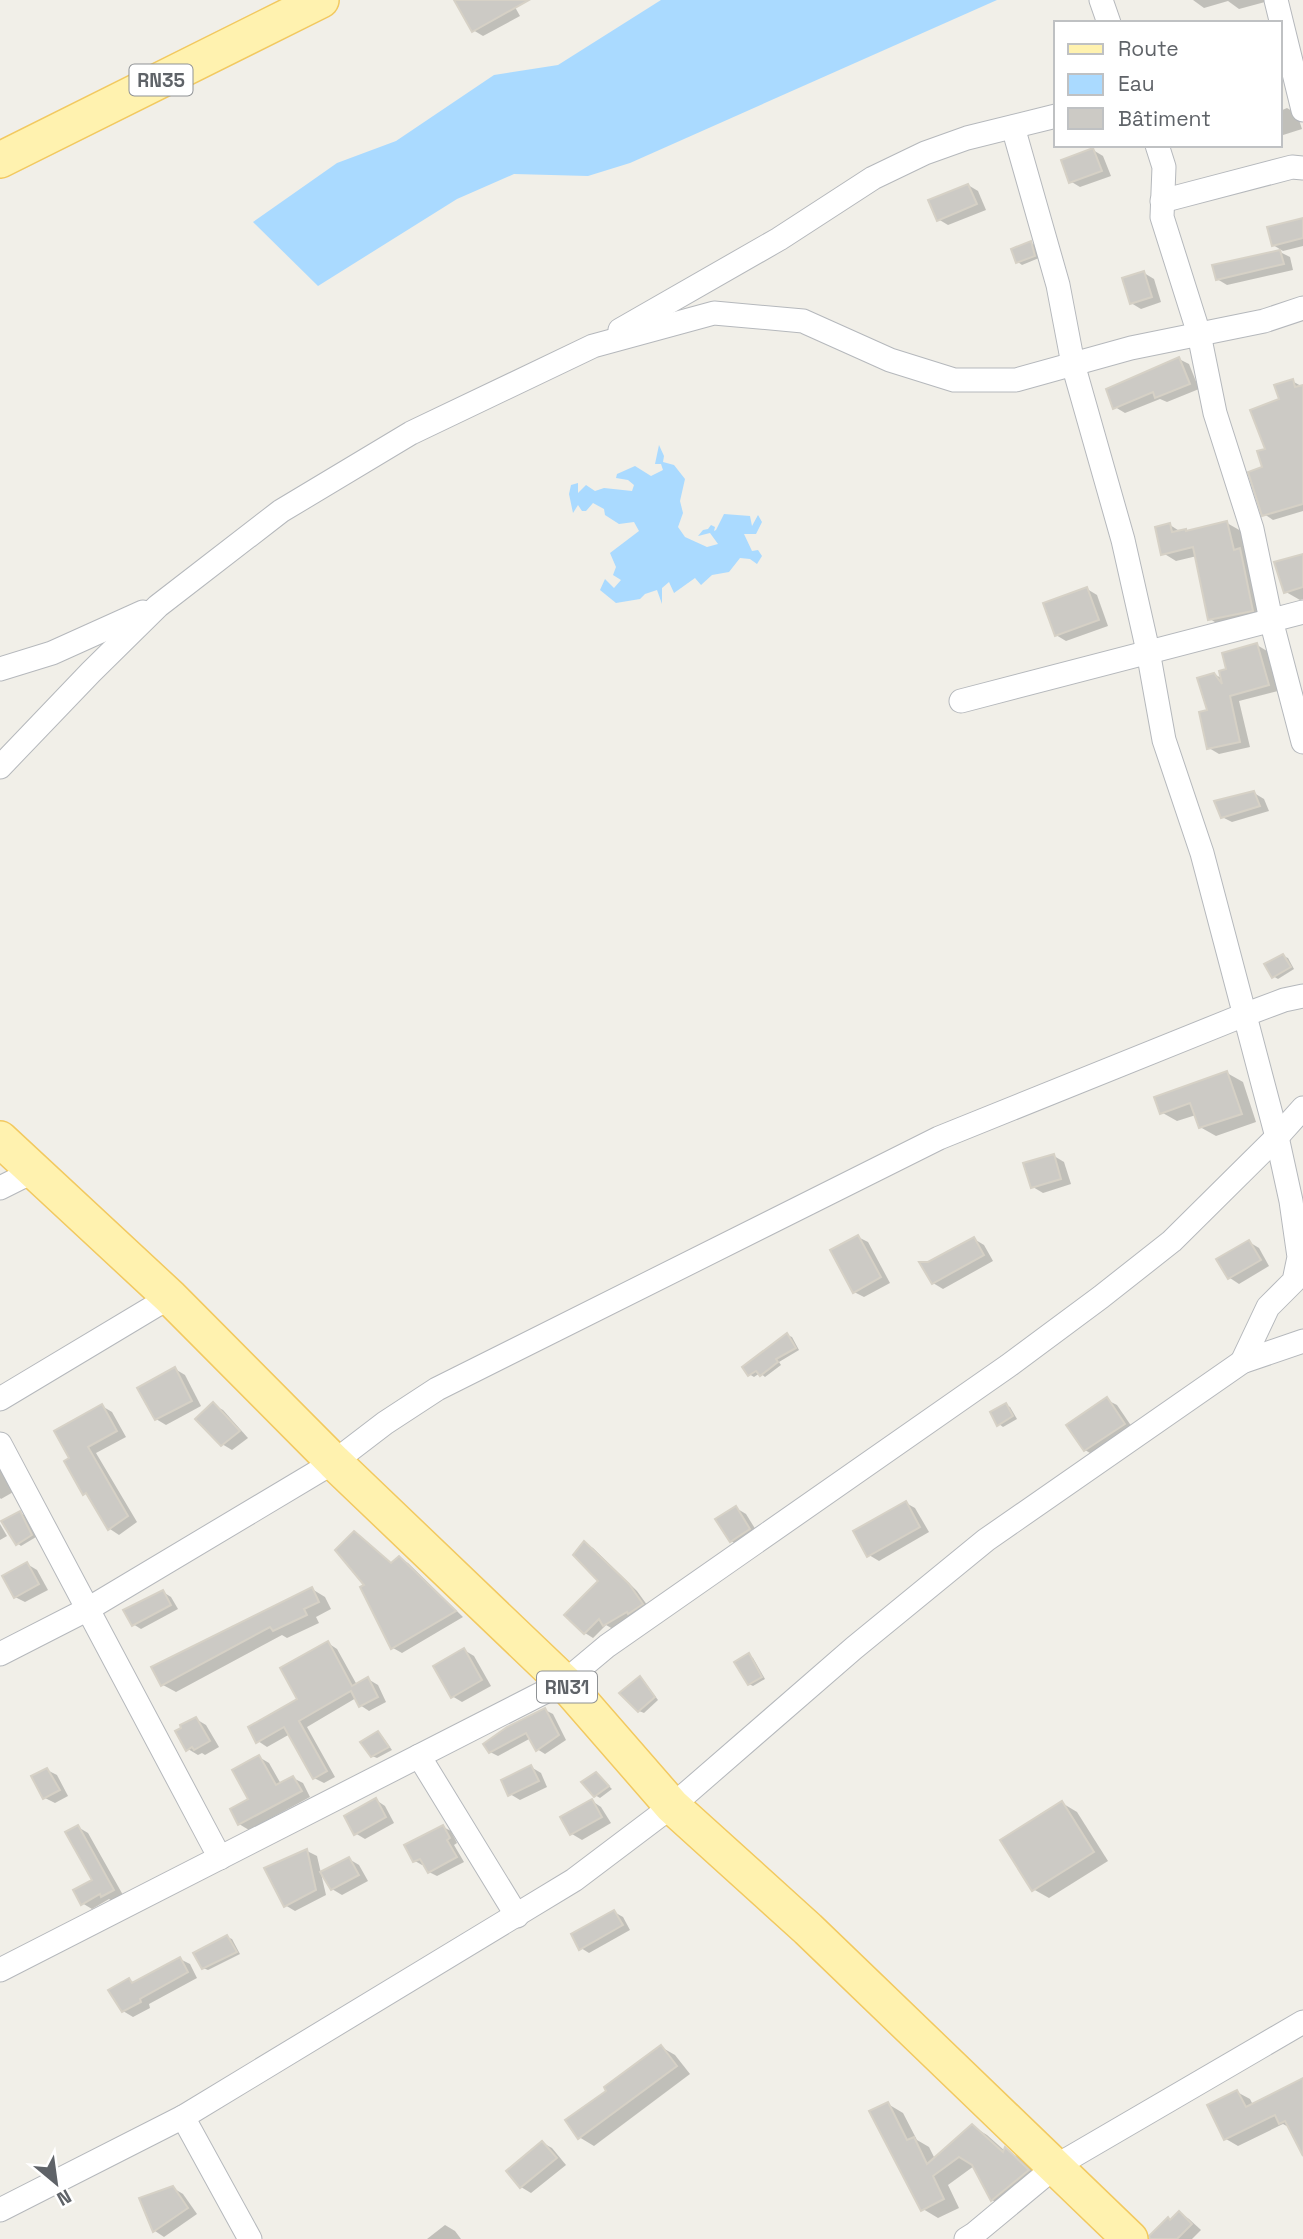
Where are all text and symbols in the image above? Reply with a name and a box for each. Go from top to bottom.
legend [1054,21,1282,147]
text: Route [1118,35,1179,62]
road number: RN35 [130,64,192,96]
text: Eau [1118,70,1155,97]
text: Bâtiment [1118,105,1211,132]
road number: RN31 [537,1672,597,1702]
north arrow [21,2148,91,2218]
text: N [52,2183,76,2211]

